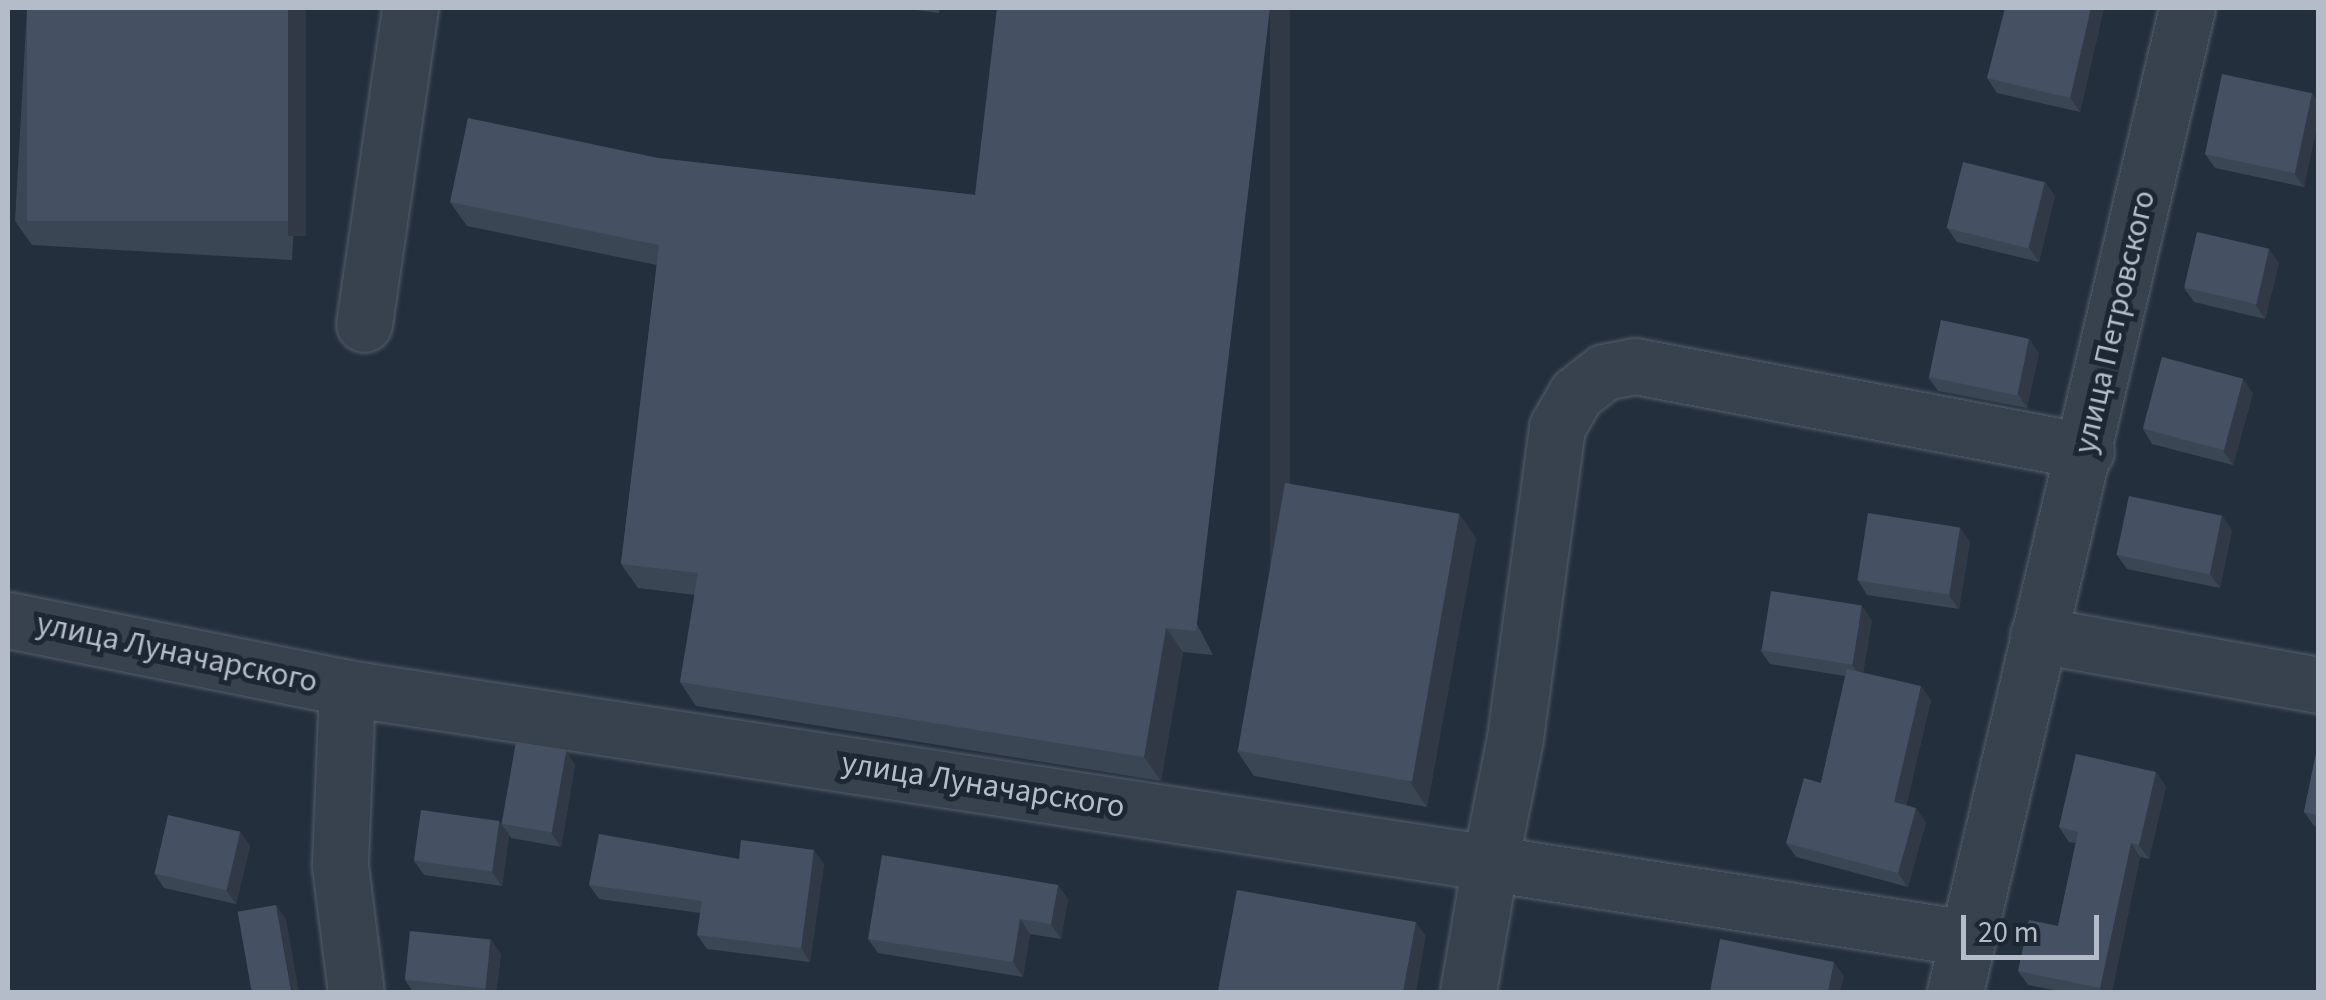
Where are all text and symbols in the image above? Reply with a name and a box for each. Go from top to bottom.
street label: улица Петровского [2066,187,2164,457]
street label: улица Луначарского [33,604,321,702]
street label: улица Луначарского [839,744,1127,826]
scale bar [1966,895,2104,957]
text: 20 m [1978,911,2039,954]

